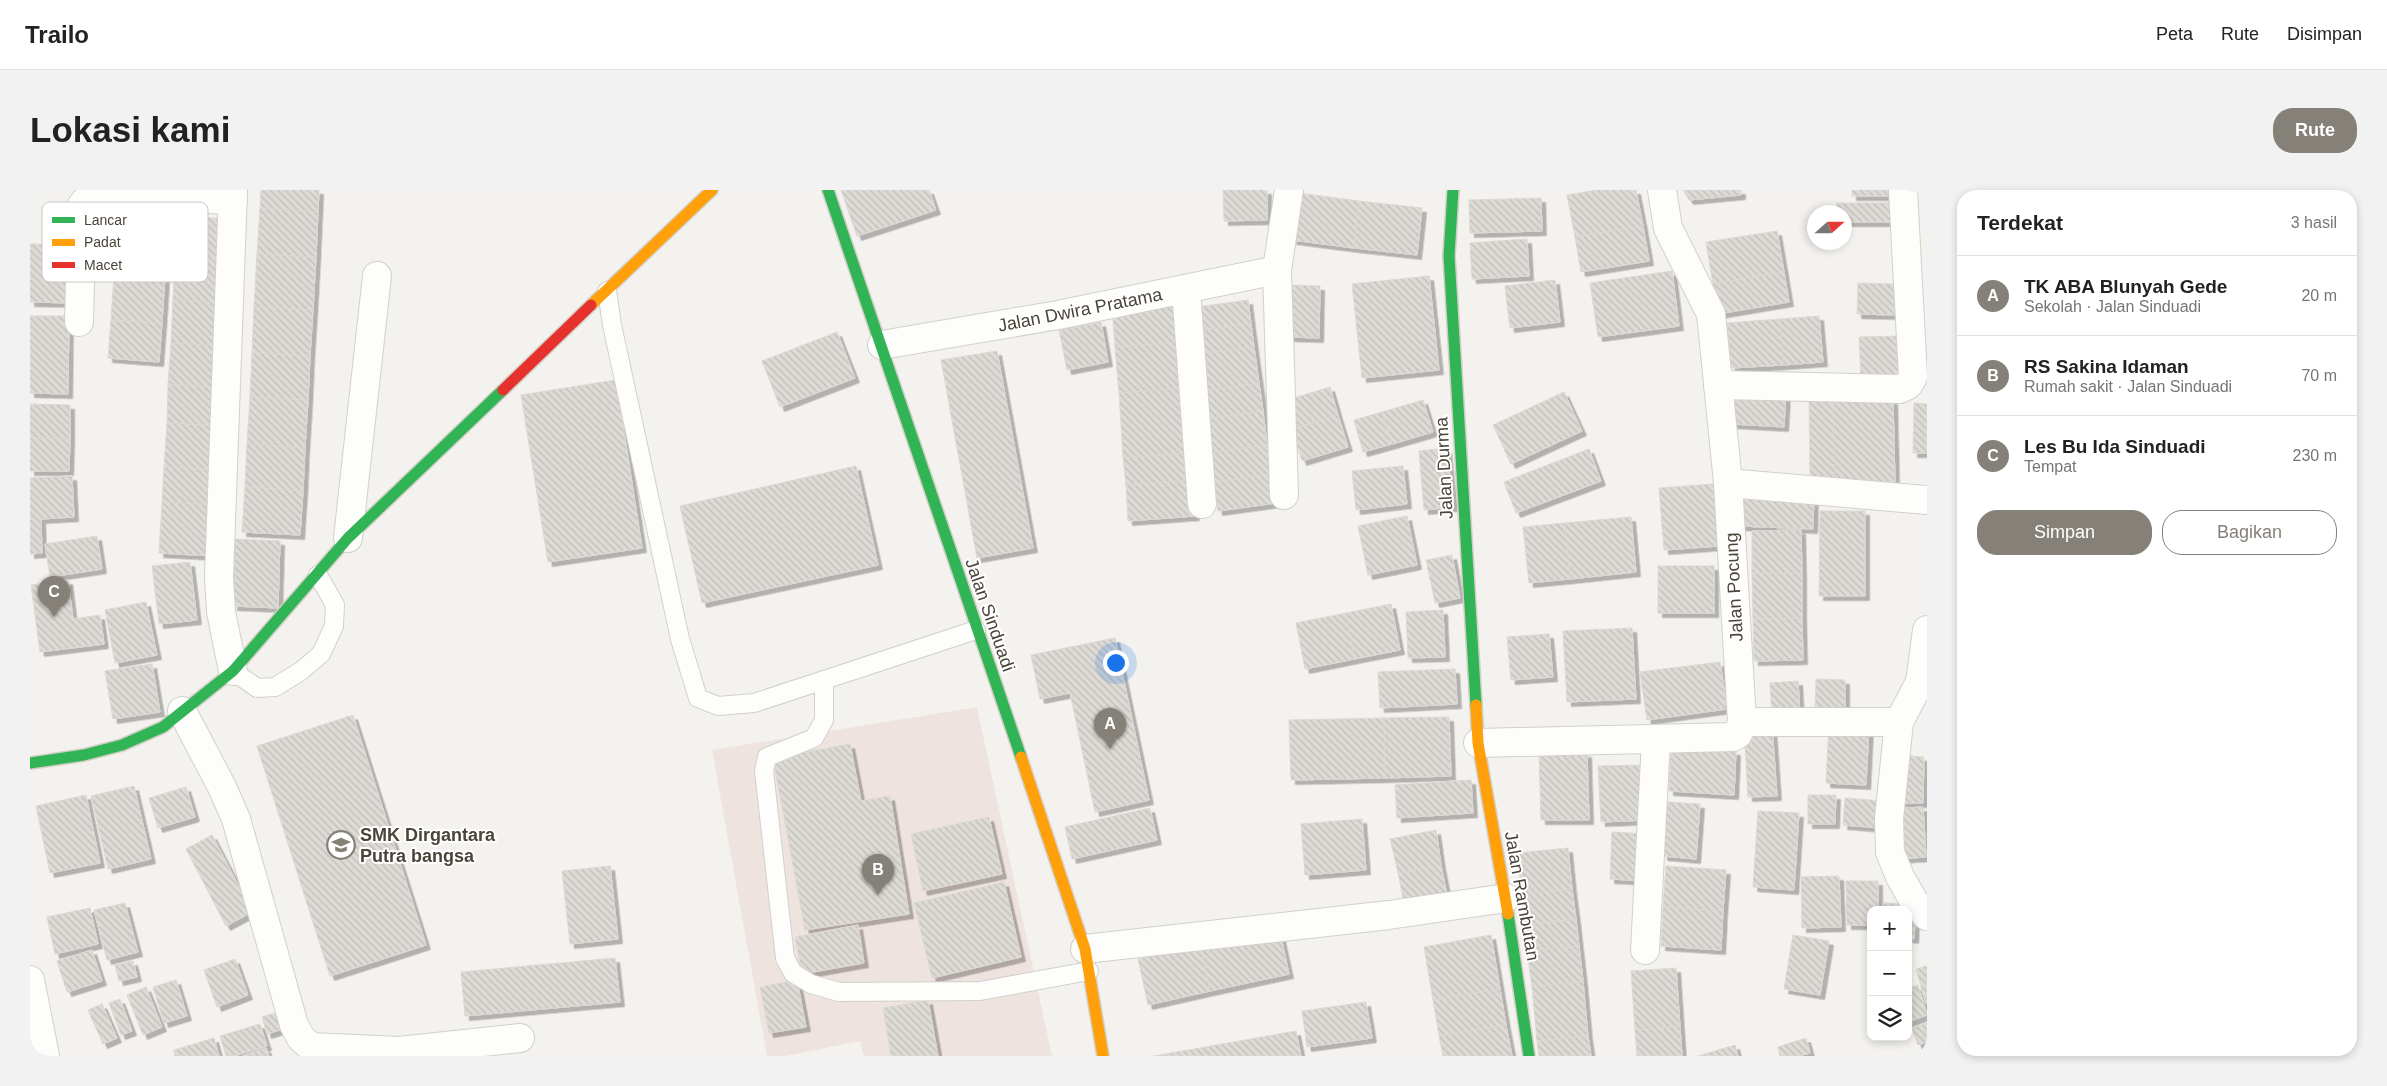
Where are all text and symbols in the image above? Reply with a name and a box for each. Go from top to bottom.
text: Trailo [25,21,89,48]
text: Peta [2156,24,2193,44]
text: Rute [2221,24,2259,44]
text: Disimpan [2287,24,2362,44]
button: Rute [2273,108,2357,153]
text: Lokasi kami [30,110,230,149]
legend [42,202,208,282]
north arrow [1807,205,1852,250]
text: Terdekat [1977,211,2063,234]
text: Lancar [84,212,127,228]
text: 3 hasil [2291,214,2337,231]
text: Padat [84,234,121,250]
text: Macet [84,257,122,273]
text: TK ABA Blunyah Gede [2024,276,2227,297]
street label: Jalan Dwira Pratama [996,284,1165,336]
text: A [1987,287,1999,304]
text: 20 m [2301,287,2337,304]
text: Sekolah · Jalan Sinduadi [2024,298,2201,315]
text: RS Sakina Idaman [2024,356,2189,377]
text: B [1987,367,1999,384]
text: 70 m [2301,367,2337,384]
text: Rumah sakit · Jalan Sinduadi [2024,378,2232,395]
street label: Jalan Durma [1431,416,1457,519]
text: Les Bu Ida Sinduadi [2024,436,2206,457]
text: C [1987,447,1999,464]
text: 230 m [2293,447,2337,464]
text: Tempat [2024,458,2076,475]
button: Simpan [1977,510,2152,555]
button: Bagikan [2162,510,2337,555]
street label: Jalan Pocung [1721,532,1747,642]
street label: Jalan Sinduadi [961,556,1019,674]
pin: C [38,576,70,617]
your location [1103,650,1129,676]
pin: A [1094,708,1126,749]
place label: SMK Dirgantara Putra bangsa [360,825,496,866]
school or university icon: SMK Dirgantara Putra bangsa [326,830,356,860]
street label: Jalan Rambutan [1501,830,1543,962]
pin: B [862,854,894,895]
map controls [1867,906,1912,1041]
button: + [1867,906,1912,951]
button: − [1867,951,1912,996]
button: layers [1867,996,1912,1041]

